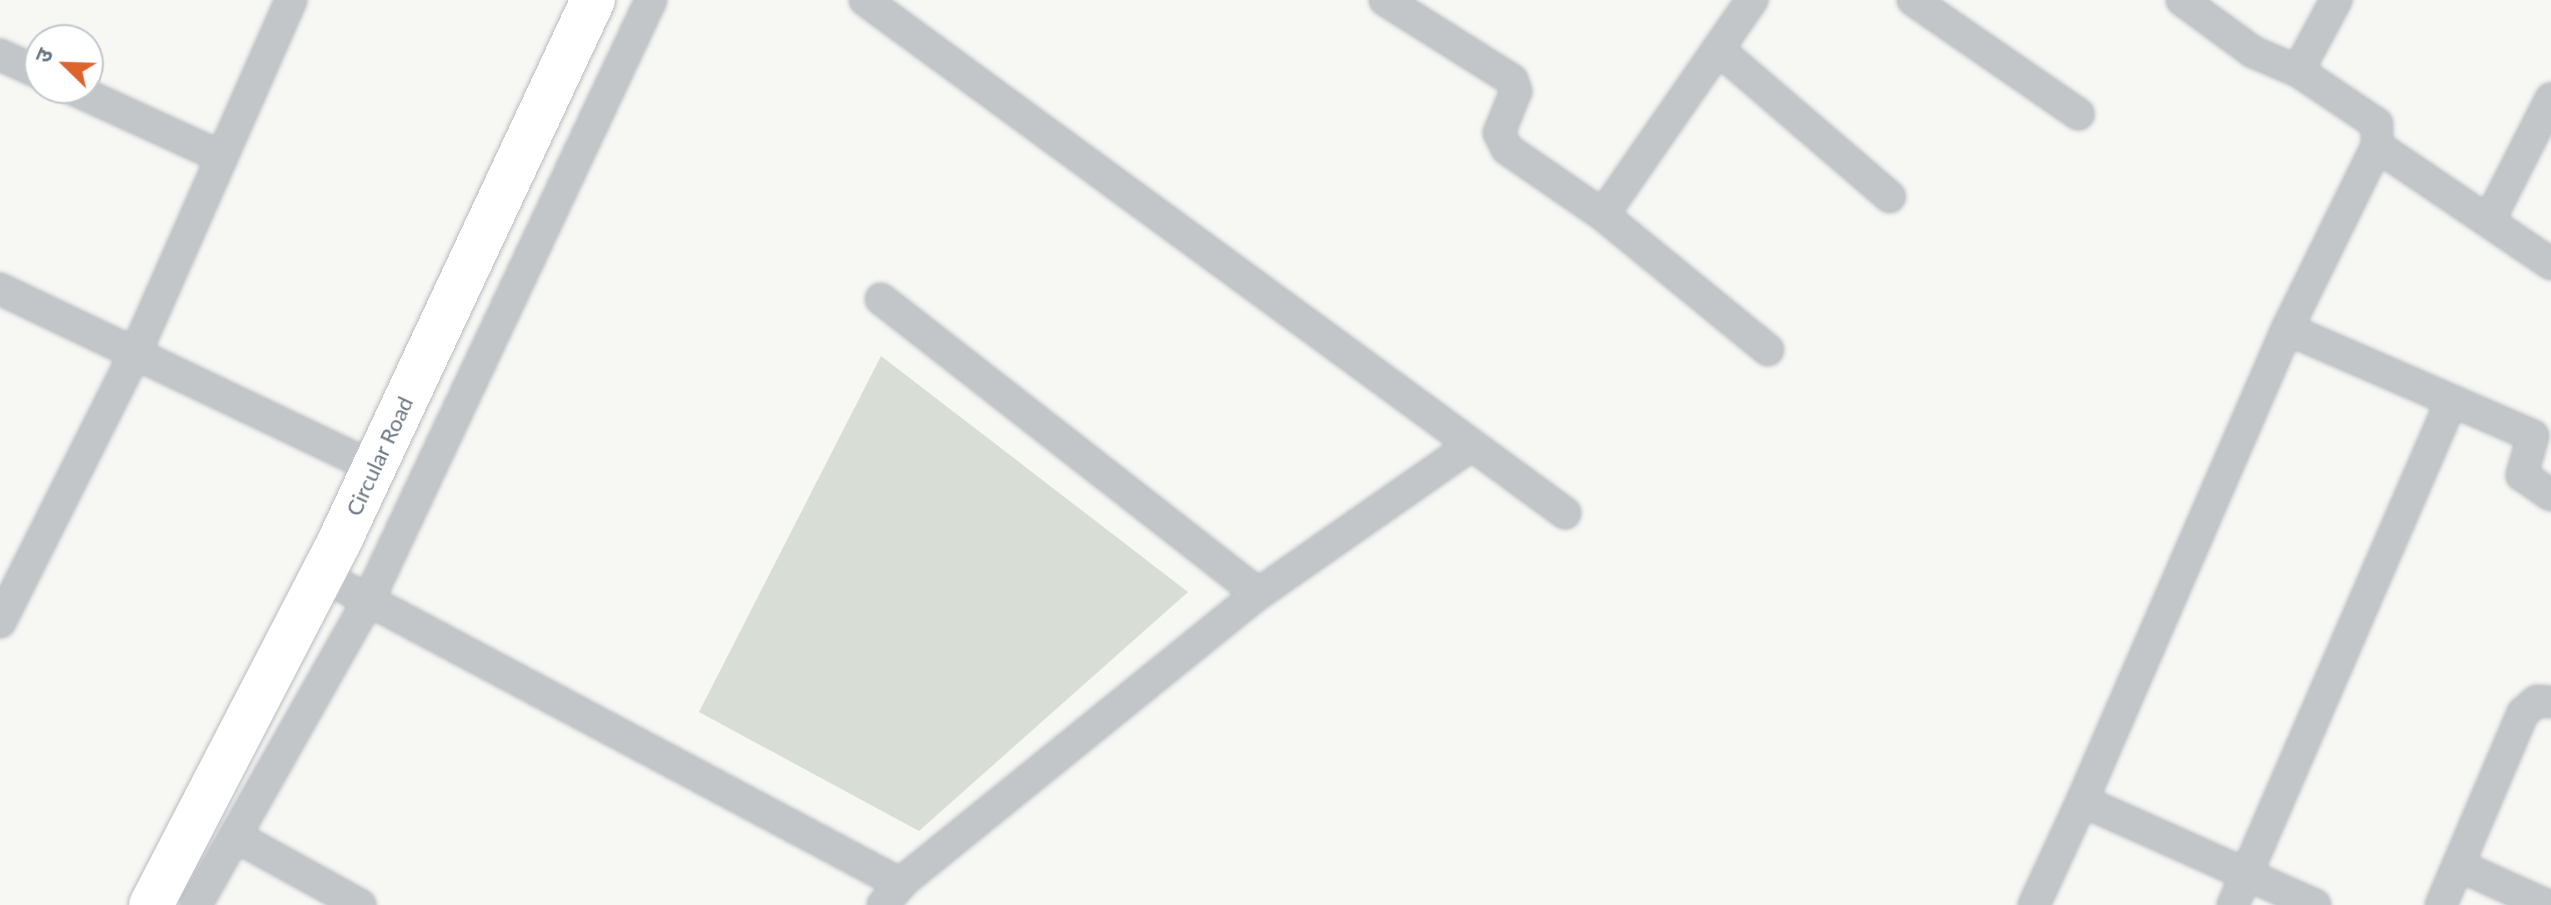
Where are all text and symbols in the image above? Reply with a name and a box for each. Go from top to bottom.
north arrow [24,24,104,104]
text: उ [28,44,58,66]
street label: Circular Road [340,392,418,520]

